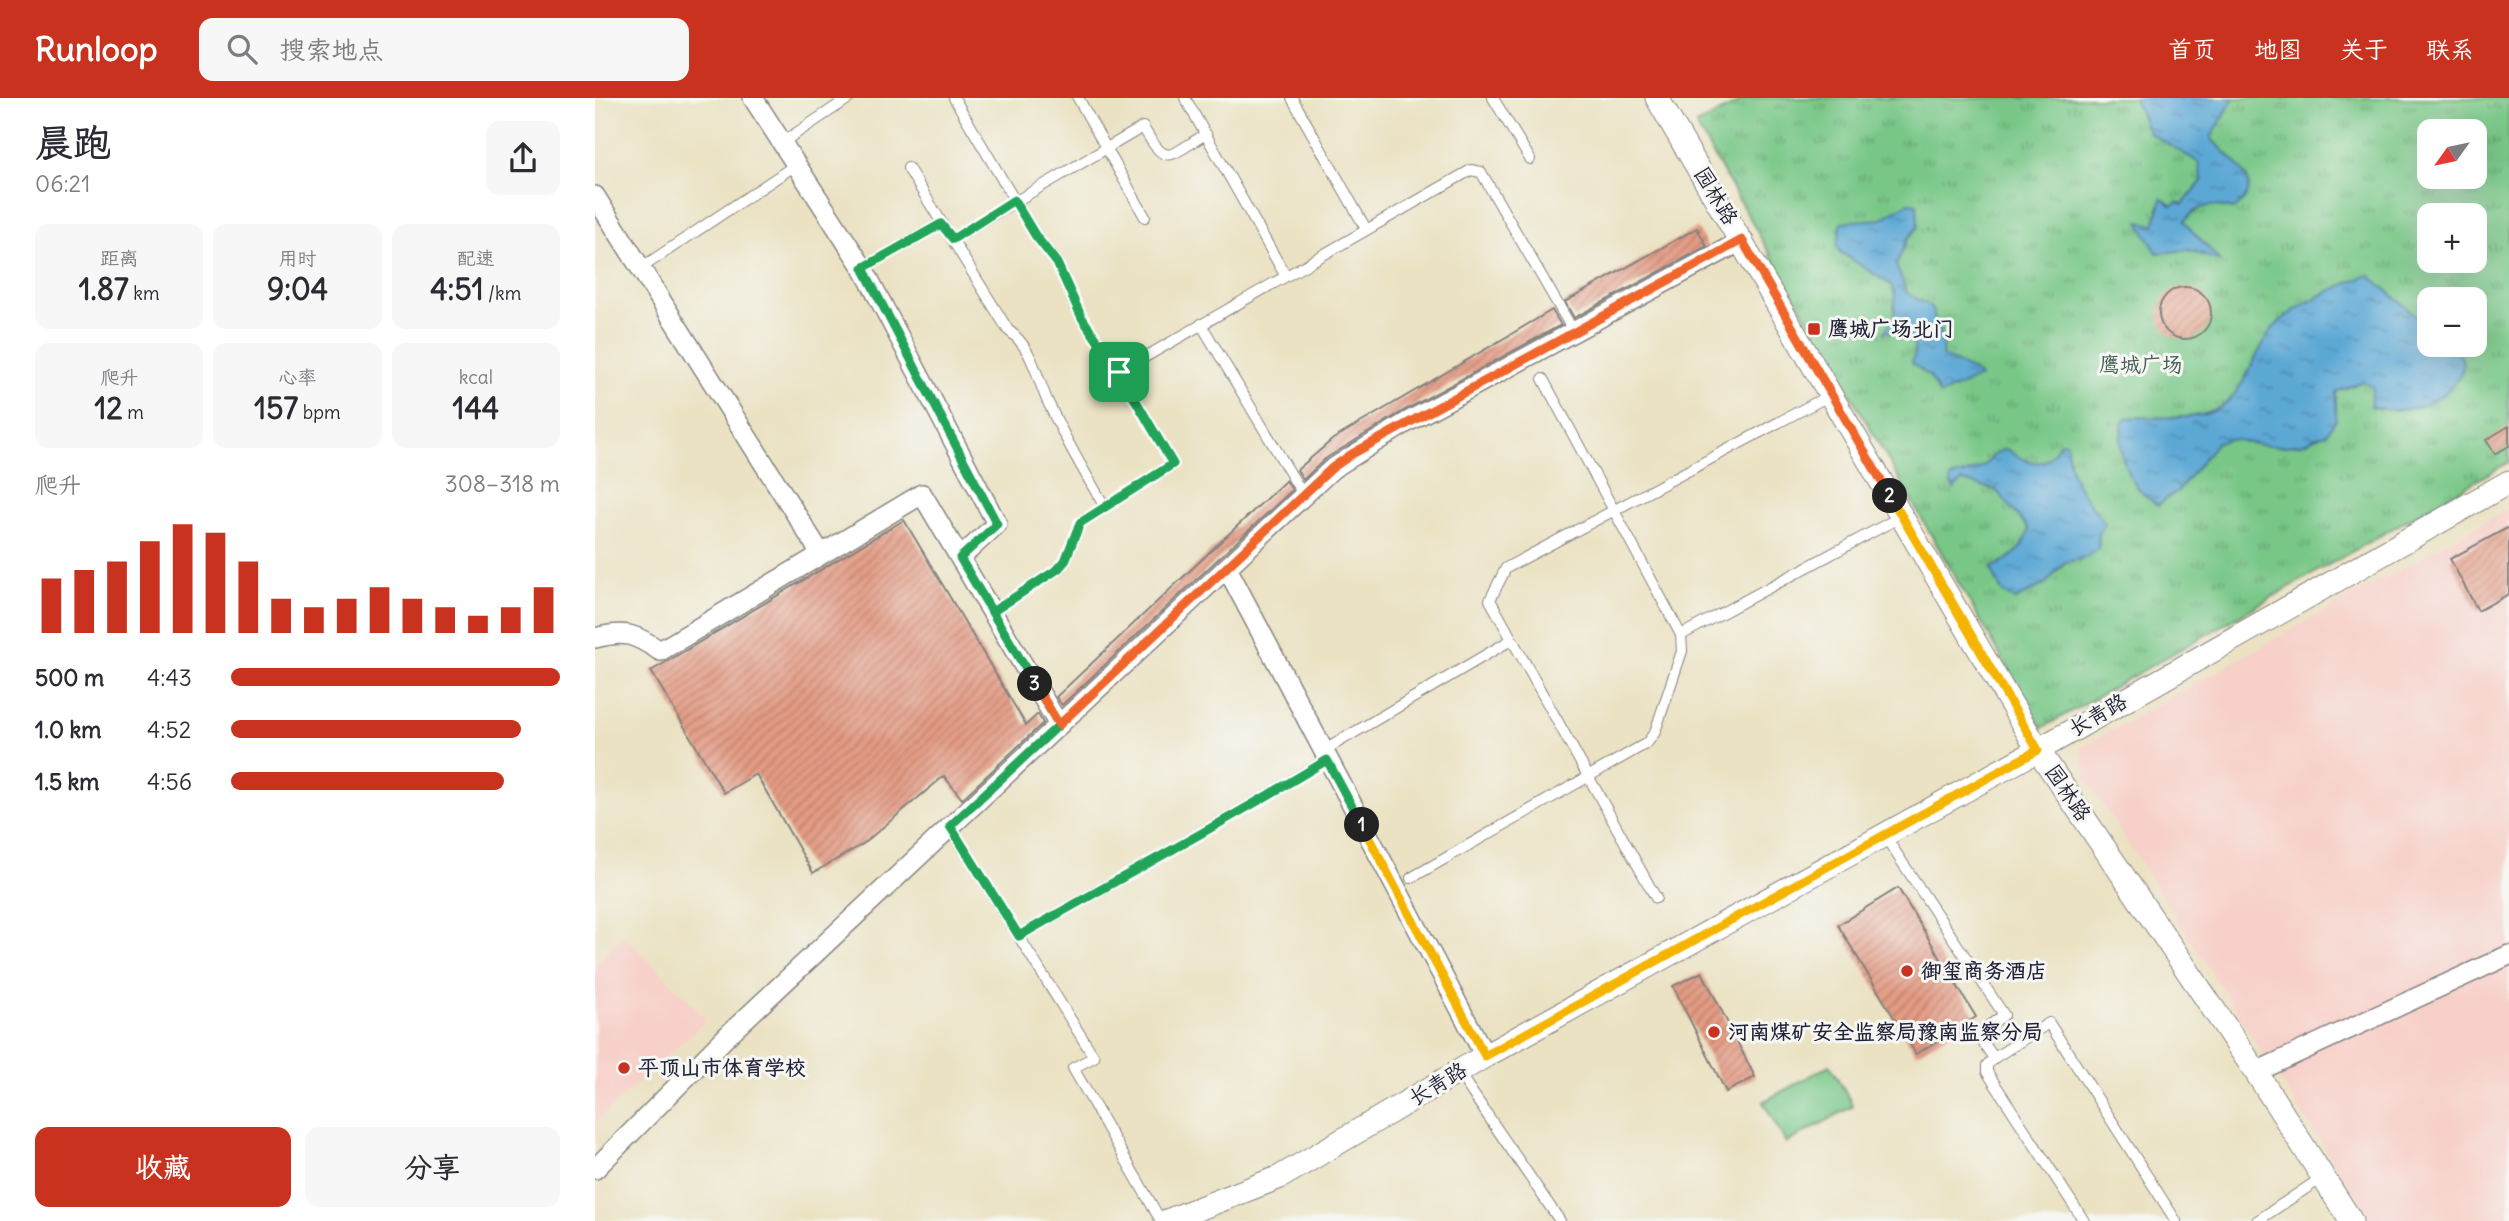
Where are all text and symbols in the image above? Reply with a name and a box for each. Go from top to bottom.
search box [199,18,689,81]
text: Runloop [35,28,157,70]
icon: search [223,30,261,68]
text: 搜索地点 [279,33,383,66]
text: 首页 [2168,34,2216,64]
text: 地图 [2254,34,2302,64]
text: 关于 [2340,34,2388,64]
text: 联系 [2426,34,2474,64]
text: 晨跑 [35,119,111,166]
north arrow [2417,119,2487,189]
map controls [2417,119,2487,357]
button: share [486,121,560,195]
street label: 园林路 [1689,162,1744,230]
text: 06:21 [35,169,90,198]
button: + [2417,203,2487,273]
text: 距离 [100,246,138,270]
text: 用时 [278,246,317,270]
text: 配速 [457,246,495,270]
text: 1.87 [79,270,129,308]
text: 9:04 [267,270,328,308]
text: 4:51 [430,270,484,308]
text: km [129,281,160,305]
text: /km [484,281,521,305]
button: − [2417,287,2487,357]
place label: 鹰城广场北门 [1828,315,1954,342]
marker: 鹰城广场北门 [1806,321,1822,337]
pin [1089,342,1149,402]
park label: 鹰城广场 [2099,351,2183,378]
icon: arrive [1100,353,1138,391]
text: 爬升 [100,365,138,389]
text: 心率 [278,365,317,389]
text: kcal [459,365,493,389]
text: 12 [94,389,123,427]
text: 157 [254,389,298,427]
text: 144 [453,389,499,427]
text: m [123,400,144,424]
text: bpm [298,400,341,424]
text: 308–318 m [445,469,560,498]
text: 爬升 [35,470,81,499]
pin: 2 [1873,478,1907,514]
text: 2 [1884,483,1895,507]
text: 500 m [35,663,104,692]
text: 4:43 [147,663,192,692]
pin: 3 [1017,666,1053,702]
text: 3 [1029,671,1040,695]
street label: 长青路 [2064,687,2132,742]
text: 1.0 km [35,715,101,744]
text: 4:52 [147,715,191,744]
street label: 园林路 [2040,759,2097,826]
text: 1.5 km [35,767,100,796]
text: 4:56 [147,767,192,796]
pin: 1 [1345,808,1379,842]
text: 1 [1358,812,1365,836]
place label: 御玺商务酒店 [1921,957,2047,984]
marker: 御玺商务酒店 [1899,963,1915,979]
place label: 河南煤矿安全监察局豫南监察分局 [1728,1018,2043,1045]
marker: 河南煤矿安全监察局豫南监察分局 [1706,1024,1722,1040]
place label: 平顶山市体育学校 [638,1054,806,1081]
street label: 长青路 [1404,1056,1472,1111]
marker: 平顶山市体育学校 [616,1060,632,1076]
button: 收藏 [35,1127,291,1207]
button: 分享 [305,1127,560,1207]

